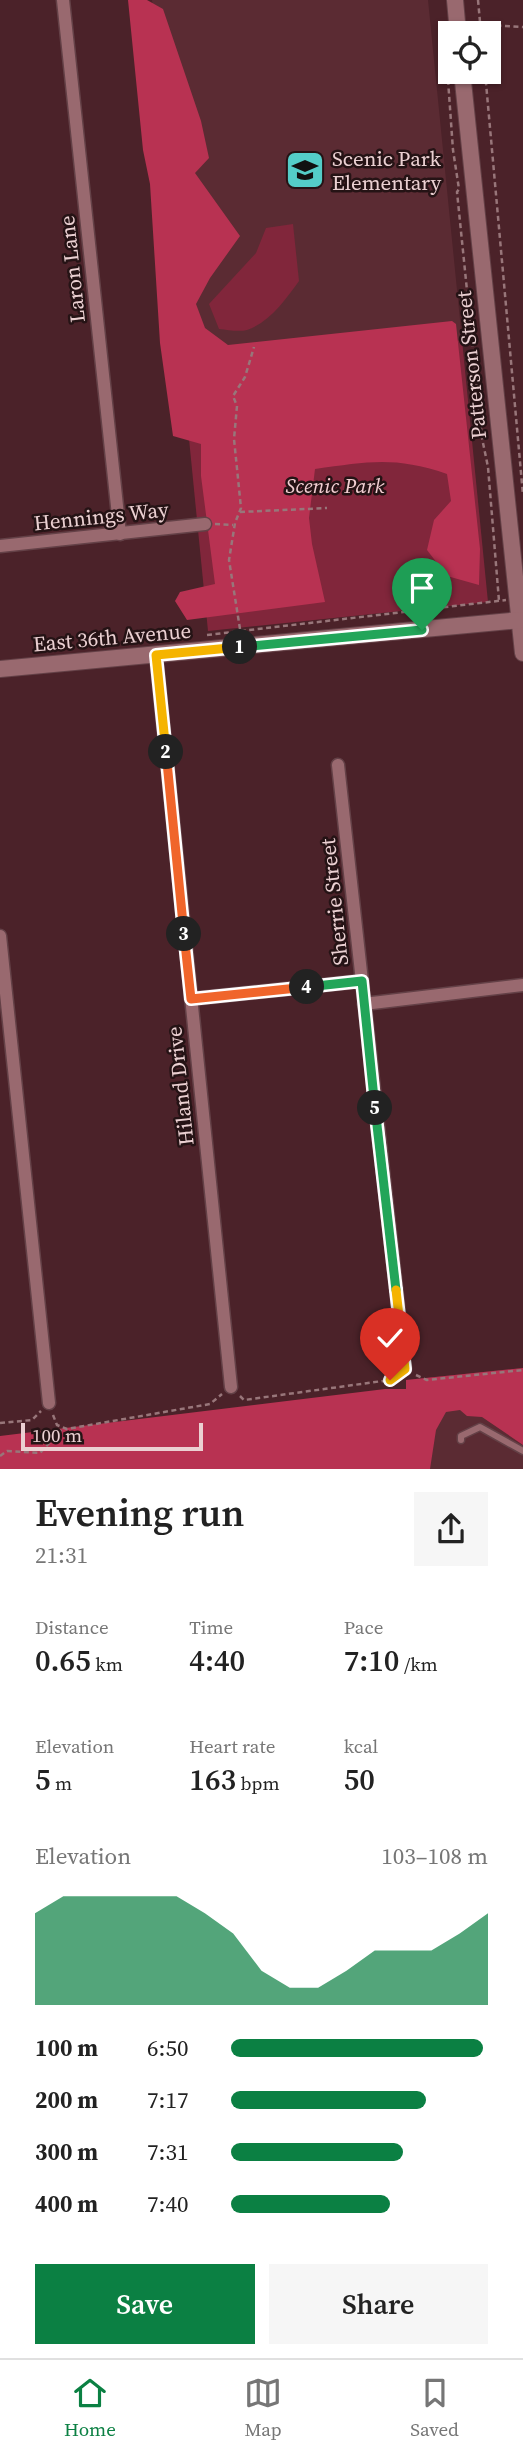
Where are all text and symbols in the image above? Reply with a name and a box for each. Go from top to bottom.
map controls [438,21,501,84]
button: locate [438,21,501,84]
place label: Scenic Park Elementary [332,144,441,197]
school or university icon: Scenic Park Elementary [284,149,326,191]
street label: Laron Lane [52,214,92,324]
street label: Patterson Street [449,289,493,441]
park label: Scenic Park [286,471,385,500]
street label: Hennings Way [32,494,170,538]
pin [392,558,452,630]
icon: arrive [403,569,441,607]
street label: East 36th Avenue [32,616,192,658]
pin: 1 [222,630,258,664]
text: 1 [234,633,245,659]
pin: 2 [148,734,184,770]
text: 2 [160,738,171,764]
street label: Sherrie Street [313,837,355,967]
pin: 3 [166,916,202,951]
text: 3 [178,920,189,946]
pin: 4 [290,970,324,1004]
text: 4 [301,973,312,999]
street label: Hiland Drive [159,1025,201,1147]
pin: 5 [358,1090,392,1126]
text: 5 [369,1094,380,1120]
pin [360,1308,420,1380]
icon: check [371,1319,409,1357]
scale bar [21,1420,203,1452]
text: 100 m [32,1422,82,1448]
text: Evening run [35,1487,244,1539]
button: share [414,1492,488,1566]
text: 21:31 [35,1539,88,1571]
text: Distance [35,1614,109,1640]
text: Time [189,1614,233,1640]
text: Pace [344,1614,383,1640]
text: 0.65 [35,1640,91,1681]
text: 4:40 [189,1640,245,1681]
text: 7:10 [344,1640,399,1681]
text: km [91,1651,123,1677]
text: /km [399,1651,438,1677]
text: Elevation [35,1733,114,1759]
text: Heart rate [189,1733,275,1759]
text: kcal [344,1733,378,1759]
text: 5 [35,1759,51,1800]
text: 163 [189,1759,236,1800]
text: 50 [344,1759,375,1800]
text: m [51,1770,72,1796]
text: bpm [236,1770,280,1796]
text: Elevation [35,1840,131,1872]
text: 103–108 m [381,1840,488,1872]
text: 100 m [35,2032,98,2064]
text: 6:50 [147,2032,188,2064]
text: 200 m [35,2084,98,2116]
text: 7:17 [147,2084,188,2116]
text: 300 m [35,2136,98,2168]
text: 7:31 [147,2136,188,2168]
text: 400 m [35,2188,98,2220]
text: 7:40 [147,2188,188,2220]
button: Save [35,2264,255,2344]
button: Share [269,2264,488,2344]
tab: Home [64,2374,116,2442]
tab: Map [244,2374,282,2442]
tab: Saved [410,2374,459,2442]

